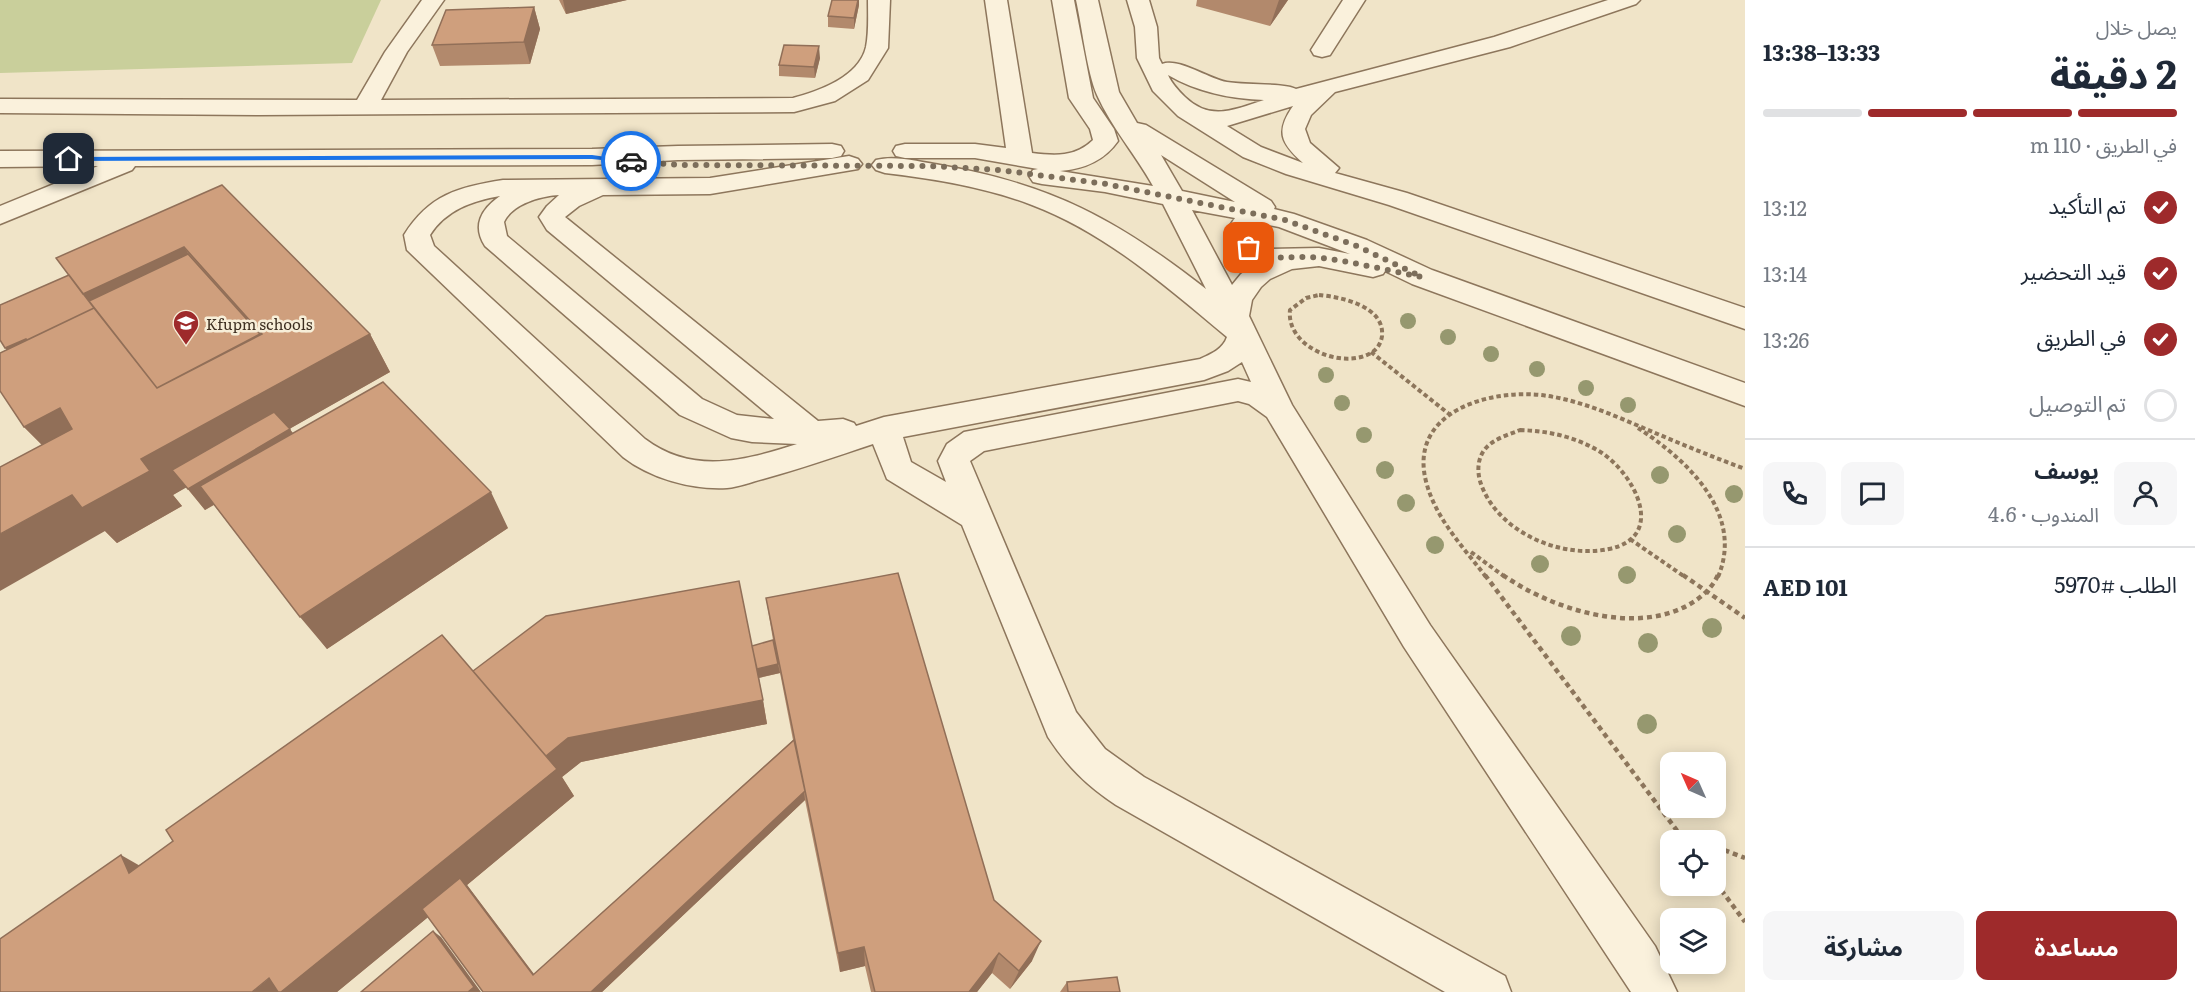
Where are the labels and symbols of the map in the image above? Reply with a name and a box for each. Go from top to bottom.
courier [601,131,661,191]
pin [43,133,94,184]
pin [1223,222,1274,273]
school or university icon: Kfupm schools [171,308,201,346]
place label: Kfupm schools [206,312,313,335]
north arrow [1660,752,1726,818]

